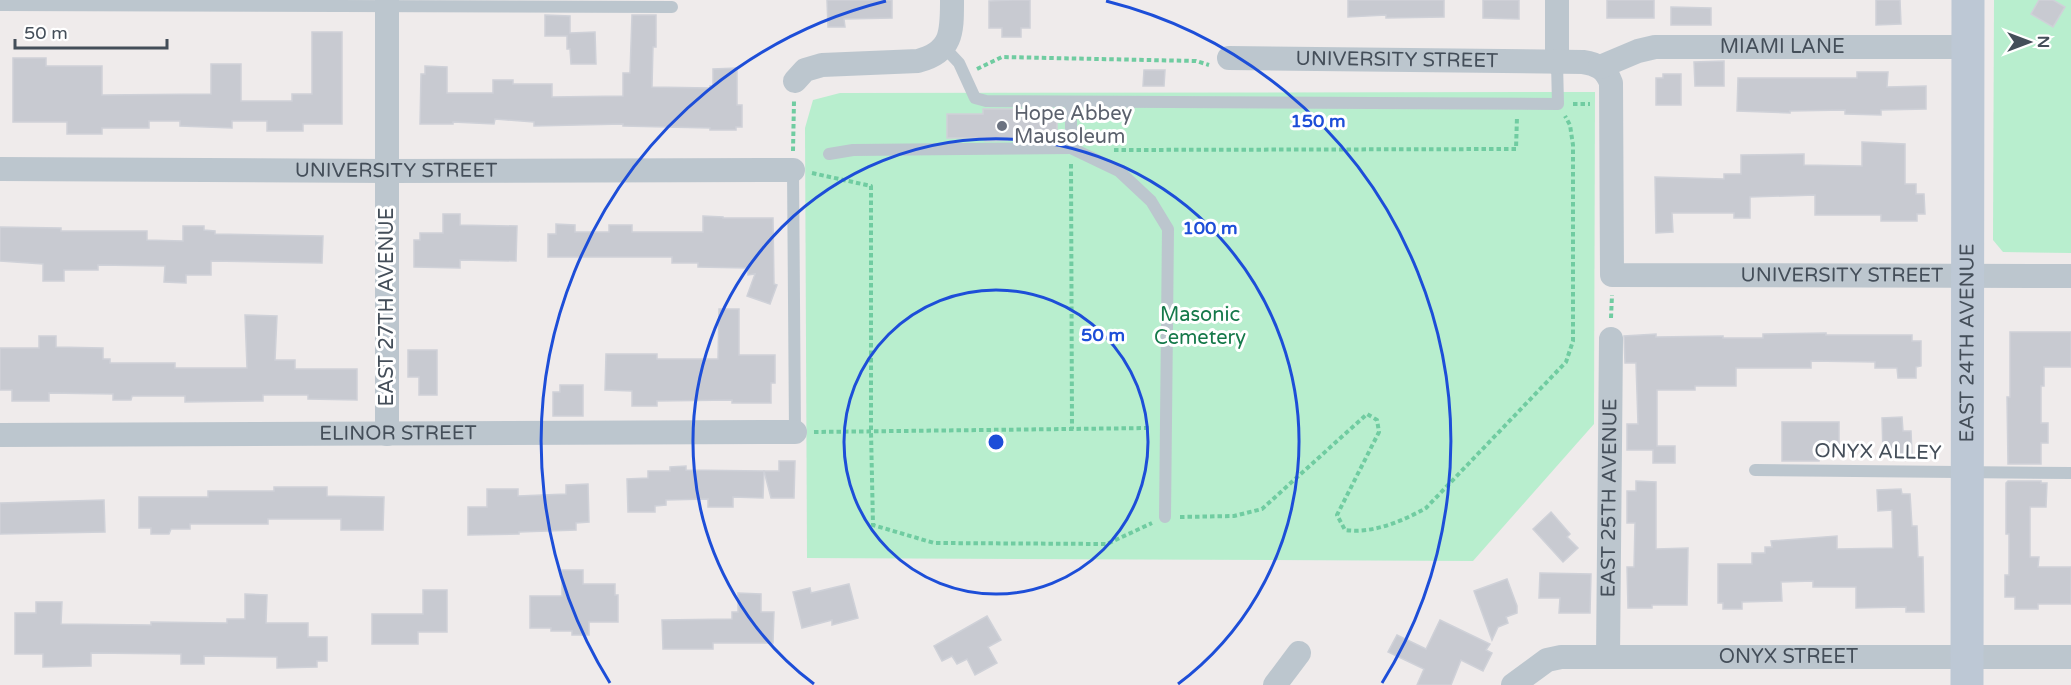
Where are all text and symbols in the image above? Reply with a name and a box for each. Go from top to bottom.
scale bar [15,12,166,50]
north arrow [1999,12,2059,72]
text: 50 m [24,22,68,44]
street label: MIAMI LANE [1720,35,1845,59]
text: N [2033,36,2053,48]
street label: UNIVERSITY STREET [1296,47,1498,73]
place label: Hope Abbey Mausoleum [1014,102,1132,149]
text: 150 m [1290,110,1346,132]
marker: Hope Abbey Mausoleum [995,119,1009,133]
street label: UNIVERSITY STREET [295,159,497,183]
street label: EAST 27TH AVENUE [375,208,399,406]
text: 100 m [1182,217,1238,239]
street label: EAST 24TH AVENUE [1955,243,1980,443]
street label: UNIVERSITY STREET [1740,263,1943,288]
park label: Masonic Cemetery [1154,303,1246,350]
text: 50 m [1081,324,1125,346]
street label: EAST 25TH AVENUE [1597,398,1622,598]
street label: ELINOR STREET [319,421,477,446]
centre of rings [986,432,1006,452]
street label: ONYX ALLEY [1814,439,1942,465]
street label: ONYX STREET [1719,645,1858,669]

